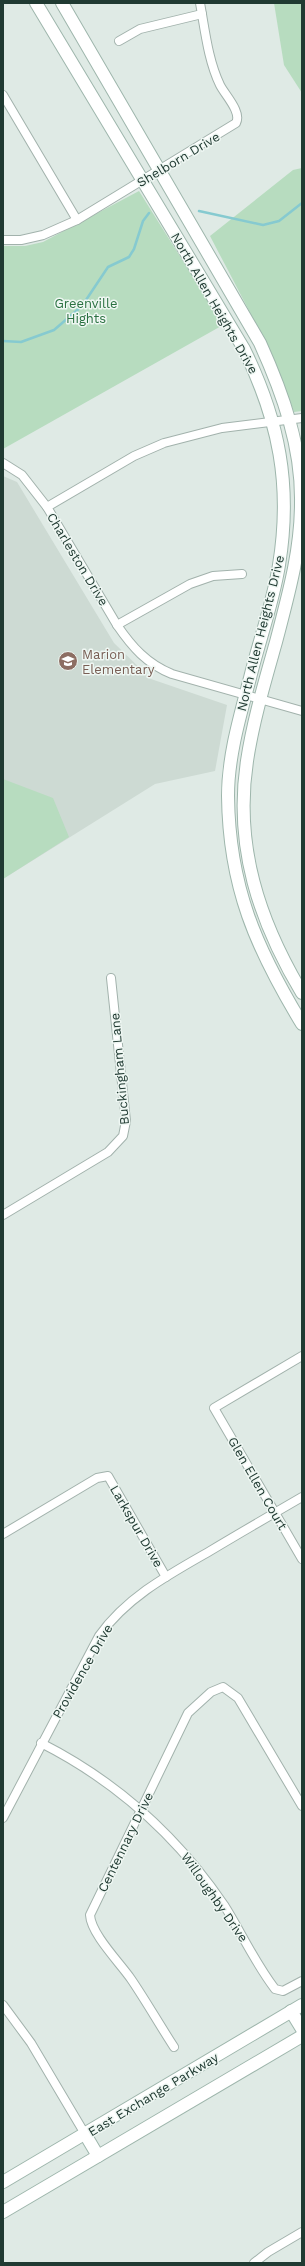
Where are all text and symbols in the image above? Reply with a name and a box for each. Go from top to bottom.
street label: Shelborn Drive [134,129,222,190]
street label: North Allen Heights Drive [168,230,261,376]
park label: Greenville Hights [54,296,118,326]
street label: Charleston Drive [44,510,111,609]
street label: North Allen Heights Drive [234,553,287,713]
place label: Marion Elementary [82,647,155,677]
school or university icon: Marion Elementary [57,650,79,672]
street label: Buckingham Lane [107,1012,132,1126]
street label: Glen Ellen Court [225,1434,291,1533]
street label: Larkspur Drive [107,1482,166,1570]
street label: Providence Drive [49,1621,116,1721]
street label: Centennary Drive [95,1790,156,1895]
street label: Willoughby Drive [178,1850,251,1945]
street label: East Exchange Parkway [85,2049,221,2139]

